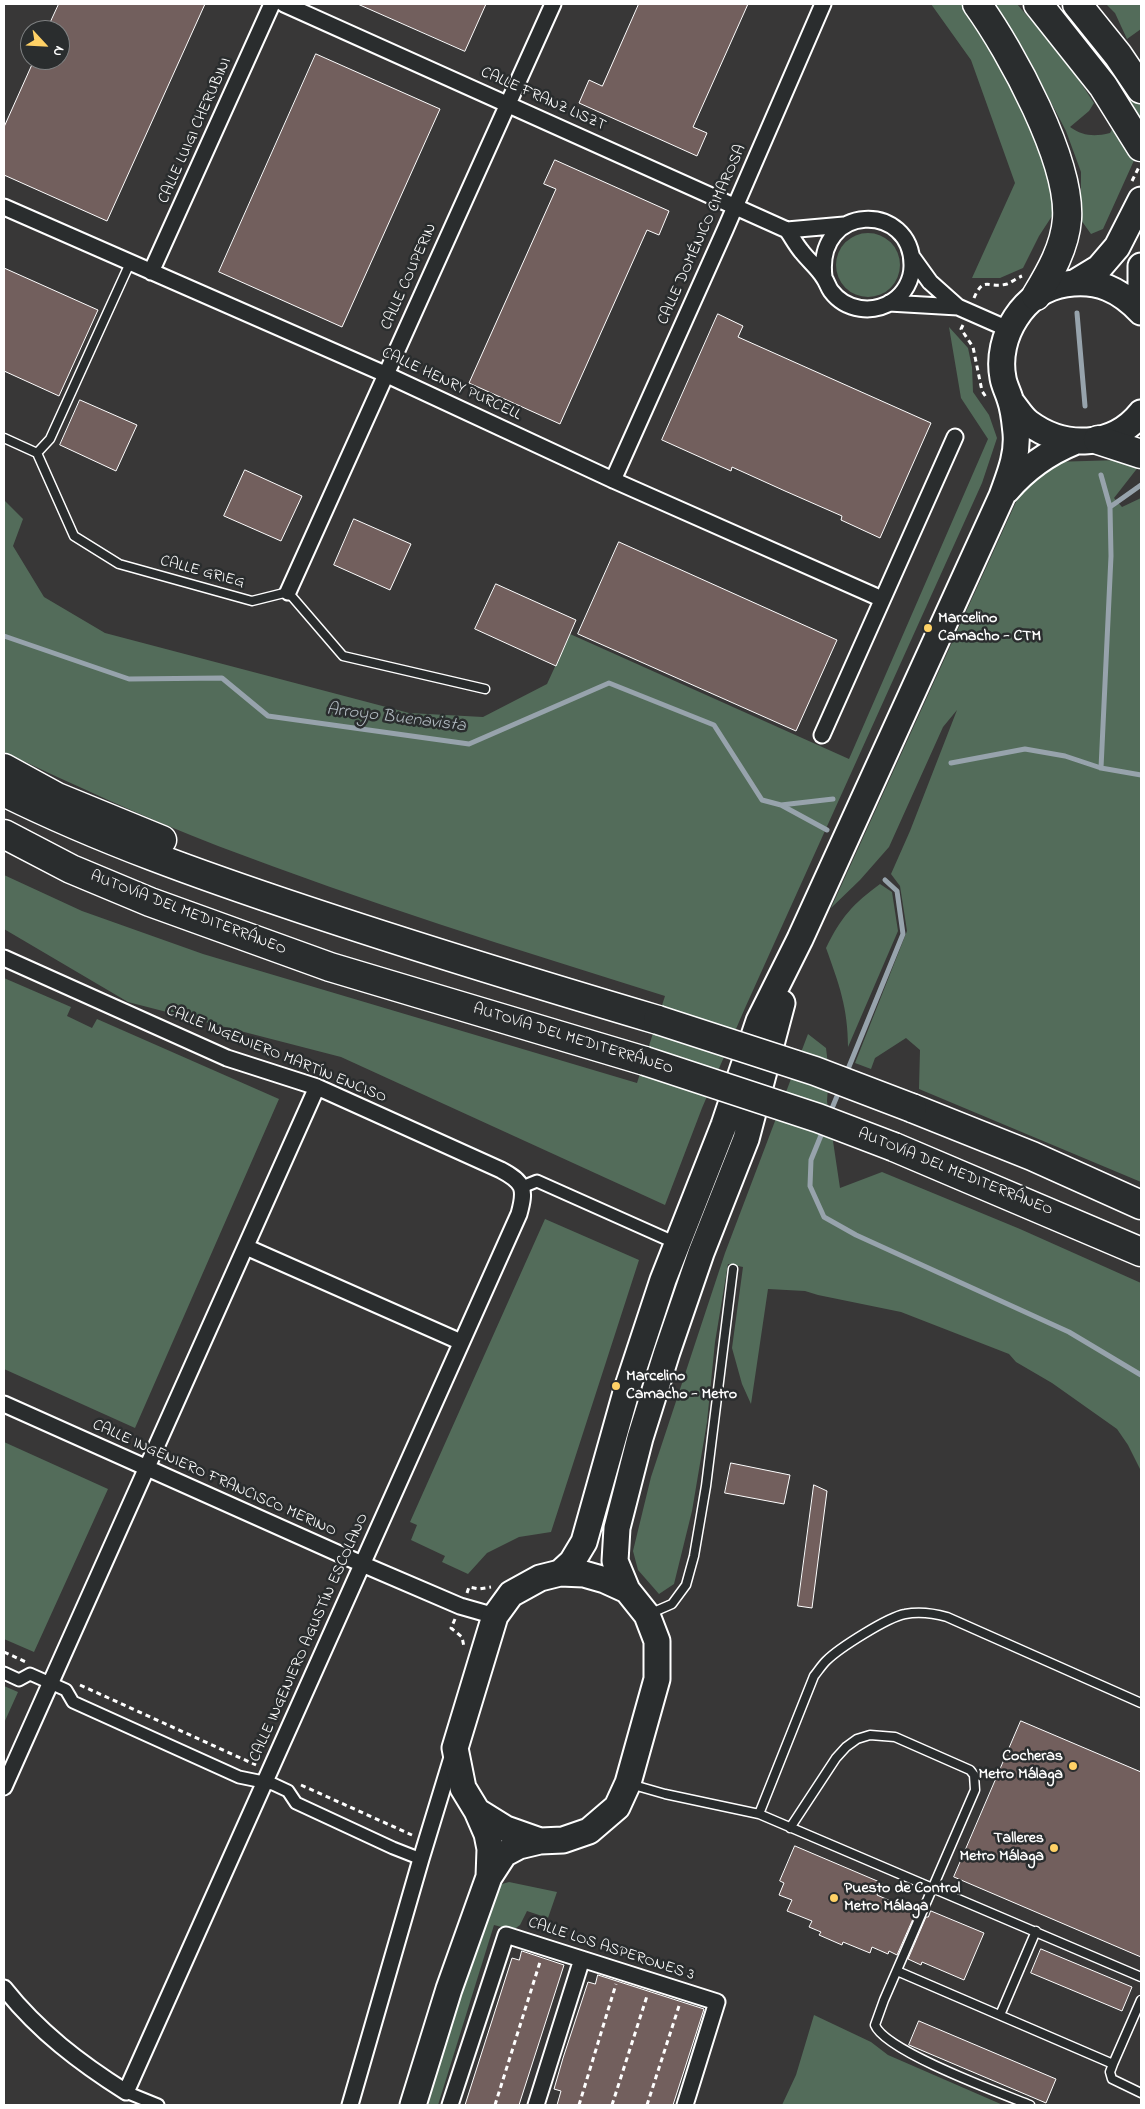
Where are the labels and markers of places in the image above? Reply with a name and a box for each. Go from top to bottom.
place label: Marcelino Camacho - CTM [938,609,1041,647]
marker: Marcelino Camacho - CTM [922,622,934,634]
place label: Marcelino Camacho - Metro [626,1367,737,1405]
marker: Marcelino Camacho - Metro [610,1380,622,1392]
place label: Cocheras Metro Málaga [978,1747,1063,1785]
marker: Cocheras Metro Málaga [1067,1760,1079,1772]
place label: Talleres Metro Málaga [959,1829,1044,1867]
marker: Talleres Metro Málaga [1048,1842,1060,1854]
place label: Puesto de Control Metro Málaga [844,1879,960,1917]
marker: Puesto de Control Metro Málaga [828,1892,840,1904]

